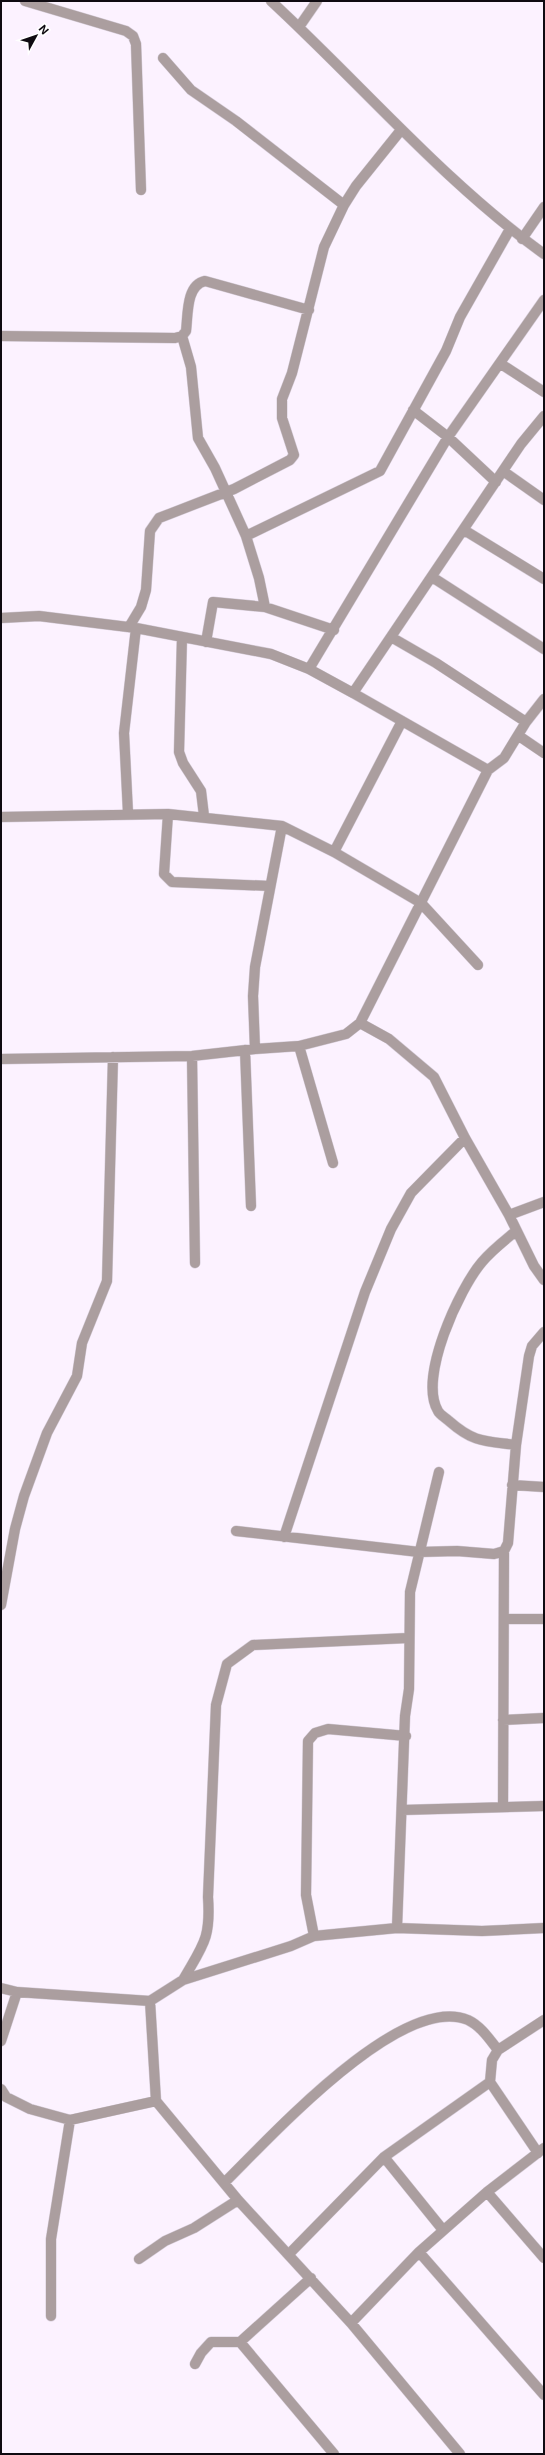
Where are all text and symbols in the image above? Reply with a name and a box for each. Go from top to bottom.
north arrow [16,16,56,56]
text: N [36,22,52,37]

